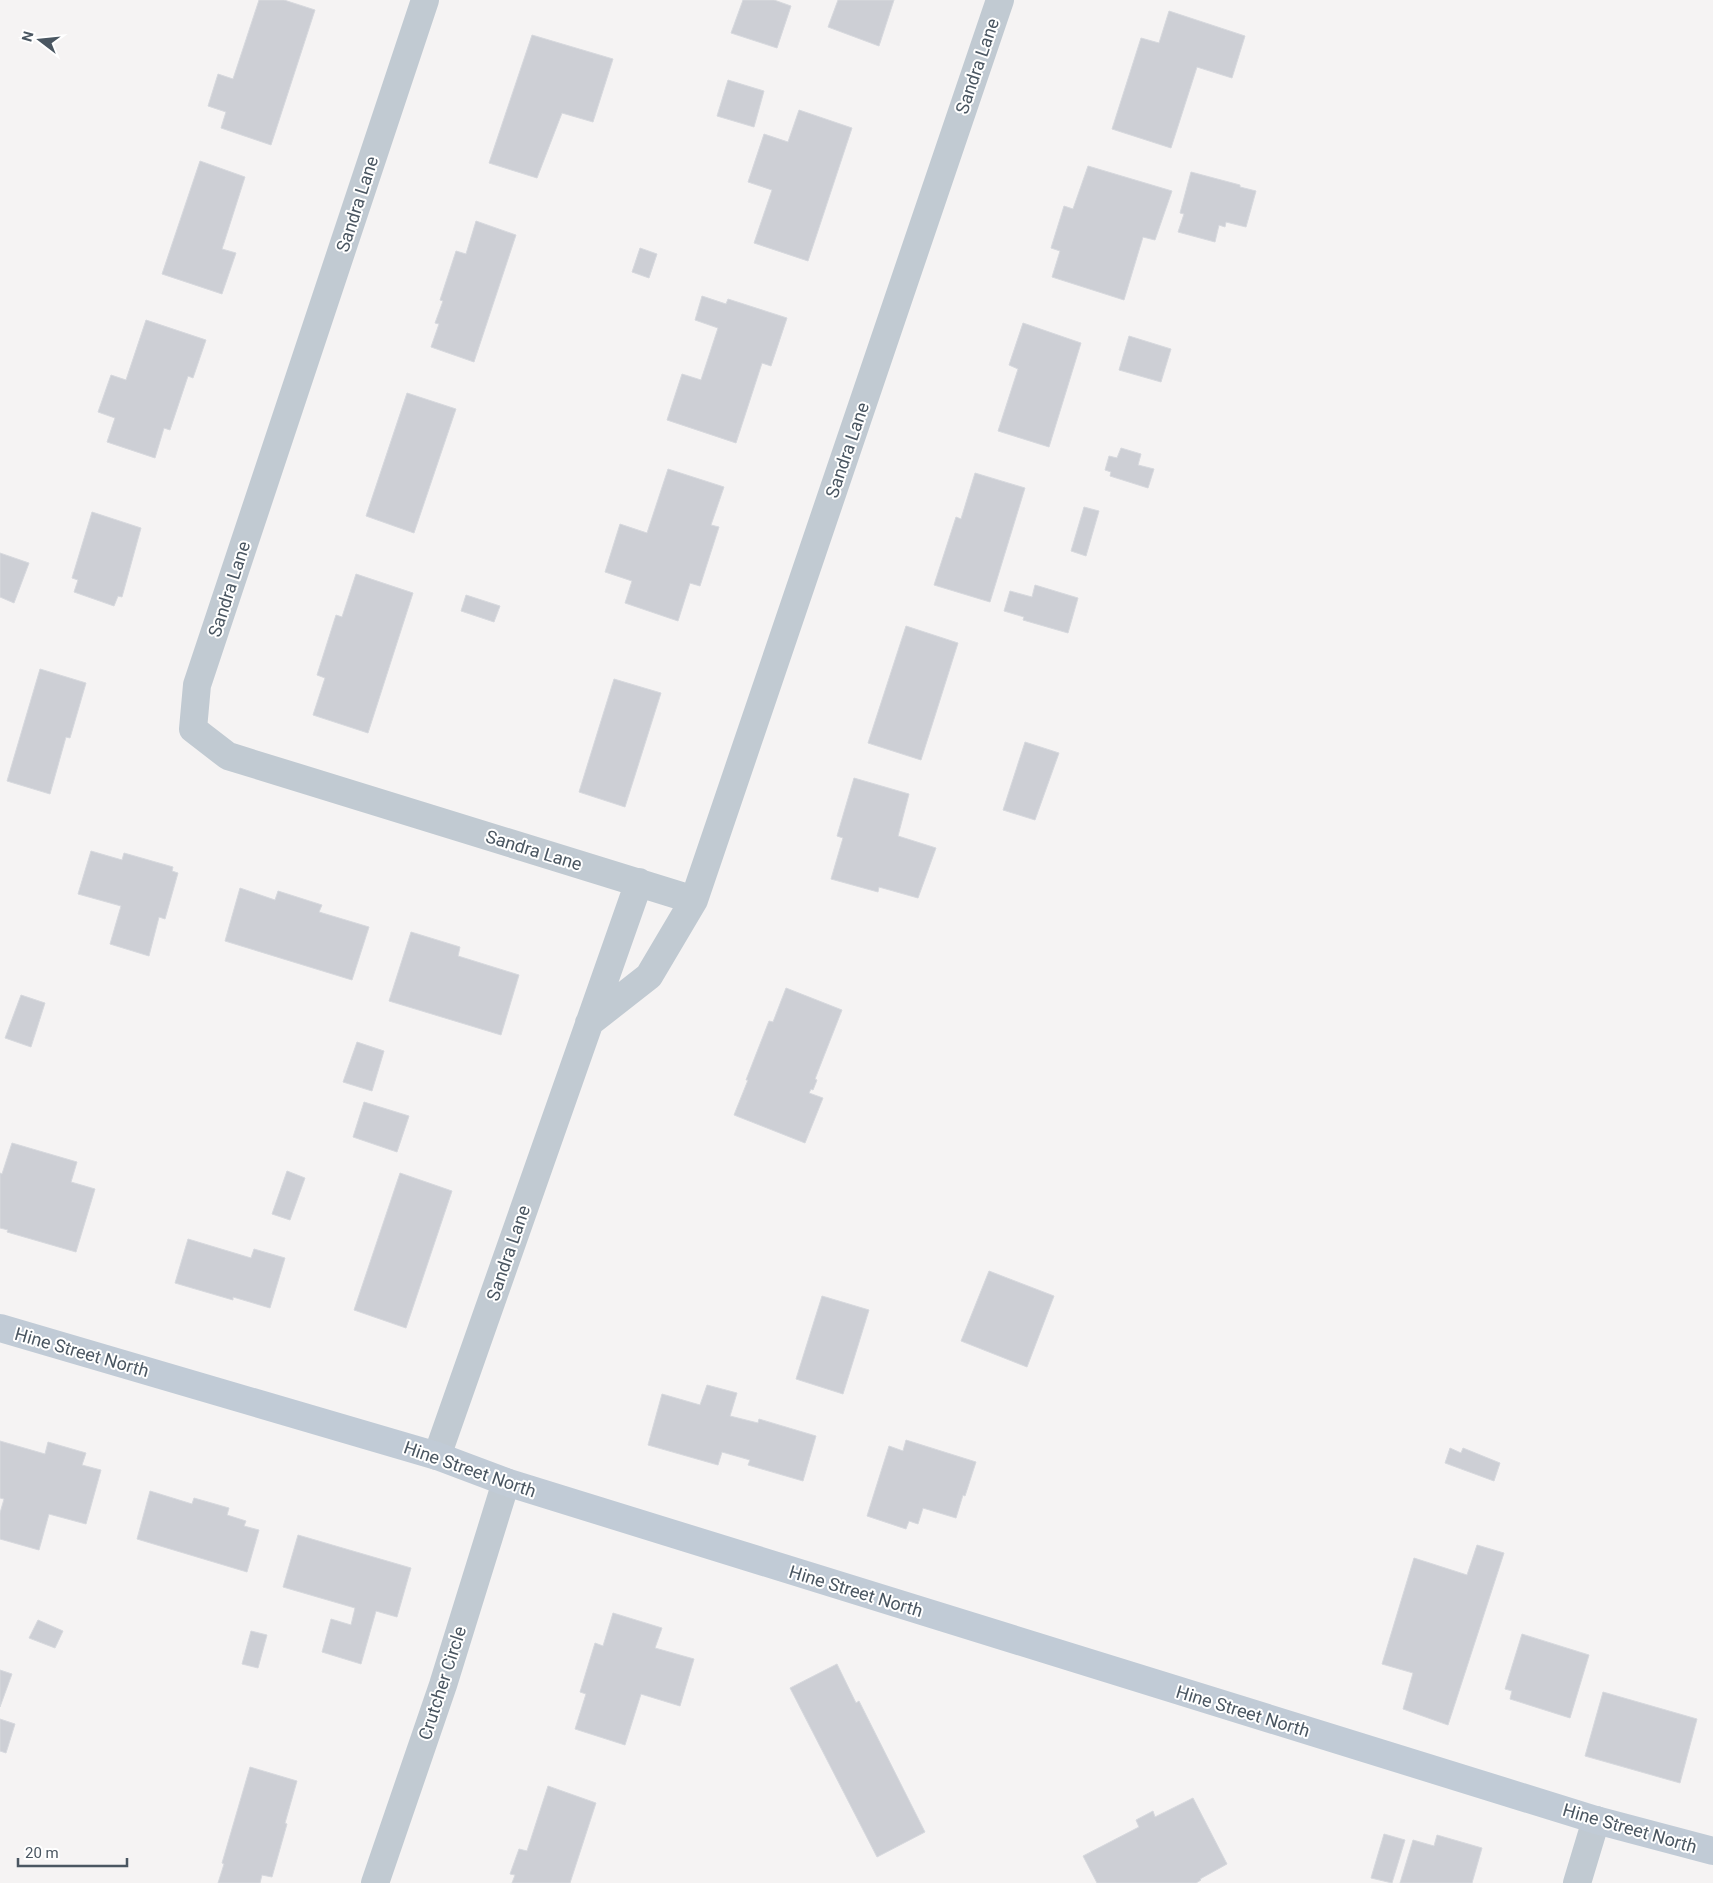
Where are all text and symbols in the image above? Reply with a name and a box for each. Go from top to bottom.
north arrow [15,15,65,65]
street label: Sandra Lane [951,16,1003,116]
text: N [18,29,37,43]
street label: Sandra Lane [332,153,382,255]
street label: Sandra Lane [821,400,873,500]
street label: Sandra Lane [204,538,254,640]
street label: Sandra Lane [483,825,585,875]
street label: Sandra Lane [482,1203,534,1303]
street label: Hine Street North [13,1323,151,1381]
street label: Hine Street North [401,1437,539,1501]
street label: Hine Street North [787,1561,925,1621]
street label: Crutcher Circle [414,1623,470,1743]
street label: Hine Street North [1174,1681,1312,1741]
street label: Hine Street North [1561,1799,1699,1857]
scale bar [18,1836,126,1868]
text: 20 m [25,1844,59,1862]

